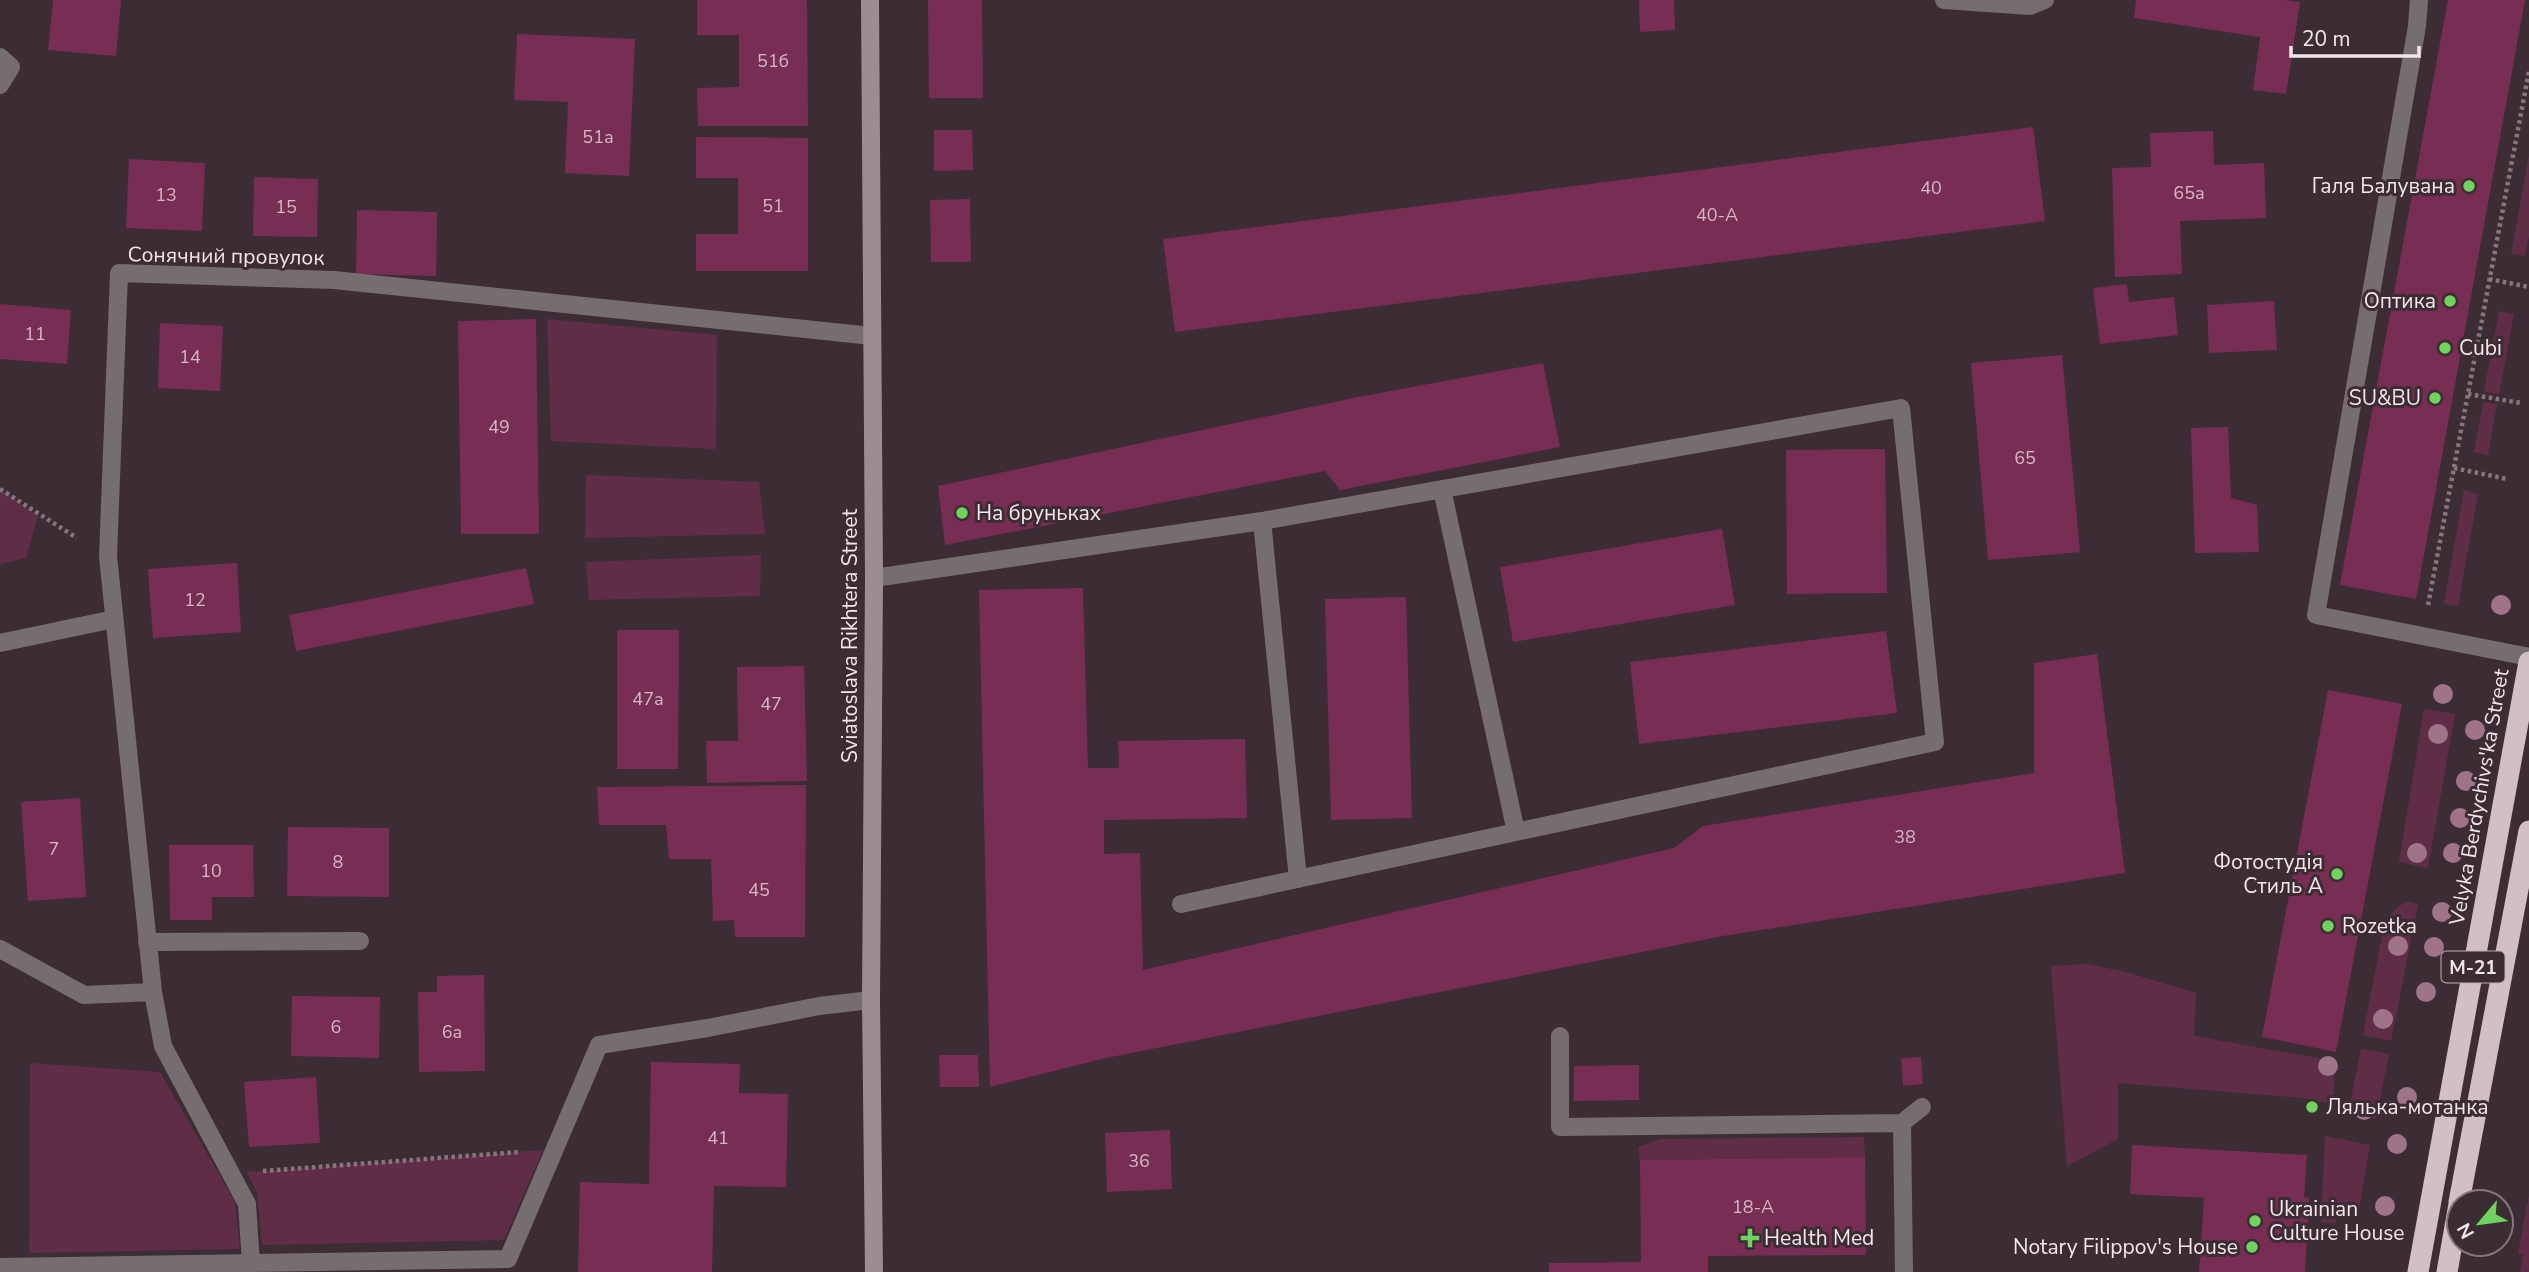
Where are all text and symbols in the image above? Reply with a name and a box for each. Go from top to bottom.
scale bar [2291,14,2419,58]
text: 20 m [2302,25,2351,53]
house number: 51б [757,49,789,73]
house number: 51а [582,125,614,149]
place label: Галя Балувана [2312,172,2455,200]
house number: 40 [1920,176,1942,200]
marker: Галя Балувана [2461,178,2477,194]
house number: 65а [2173,181,2205,205]
house number: 13 [155,183,177,207]
house number: 51 [762,194,784,218]
house number: 15 [275,195,297,219]
house number: 40-А [1696,203,1738,227]
street label: Сонячний провулок [127,240,326,272]
place label: Оптика [2364,287,2436,315]
marker: Оптика [2442,293,2458,309]
house number: 11 [24,322,46,346]
place label: Cubi [2459,334,2502,362]
marker: Cubi [2437,340,2453,356]
house number: 14 [179,345,201,369]
place label: SU&BU [2349,384,2421,412]
marker: SU&BU [2427,390,2443,406]
house number: 49 [488,415,510,439]
house number: 65 [2014,446,2036,470]
place label: На бруньках [976,499,1101,527]
marker: На бруньках [954,505,970,521]
street label: Sviatoslava Rikhtera Street [836,508,864,763]
house number: 12 [184,588,206,612]
street label: Velyka Berdychivs'ka Street [2442,666,2515,928]
house number: 47а [632,687,664,711]
house number: 47 [760,692,782,716]
house number: 38 [1894,825,1916,849]
house number: 7 [49,837,59,861]
place label: Фотостудія Стиль А [2213,848,2323,900]
house number: 8 [333,850,343,874]
house number: 10 [200,859,222,883]
marker: Фотостудія Стиль А [2329,866,2345,882]
house number: 45 [748,878,770,902]
place label: Rozetka [2342,912,2417,940]
marker: Rozetka [2320,918,2336,934]
road number: М-21 [2442,951,2504,982]
house number: 6 [331,1015,341,1039]
house number: 6а [442,1020,462,1044]
place label: Лялька-мотанка [2326,1093,2489,1121]
marker: Лялька-мотанка [2304,1099,2320,1115]
house number: 41 [707,1126,729,1150]
house number: 36 [1128,1149,1150,1173]
north arrow [2445,1188,2515,1258]
house number: 18-А [1732,1195,1774,1219]
place label: Ukrainian Culture House [2269,1195,2405,1247]
marker: Ukrainian Culture House [2247,1213,2263,1229]
text: N [2451,1218,2481,1243]
place label: Health Med [1764,1224,1874,1252]
marker: Health Med [1742,1230,1758,1246]
place label: Notary Filippov's House [2013,1233,2238,1261]
marker: Notary Filippov's House [2244,1239,2260,1255]

